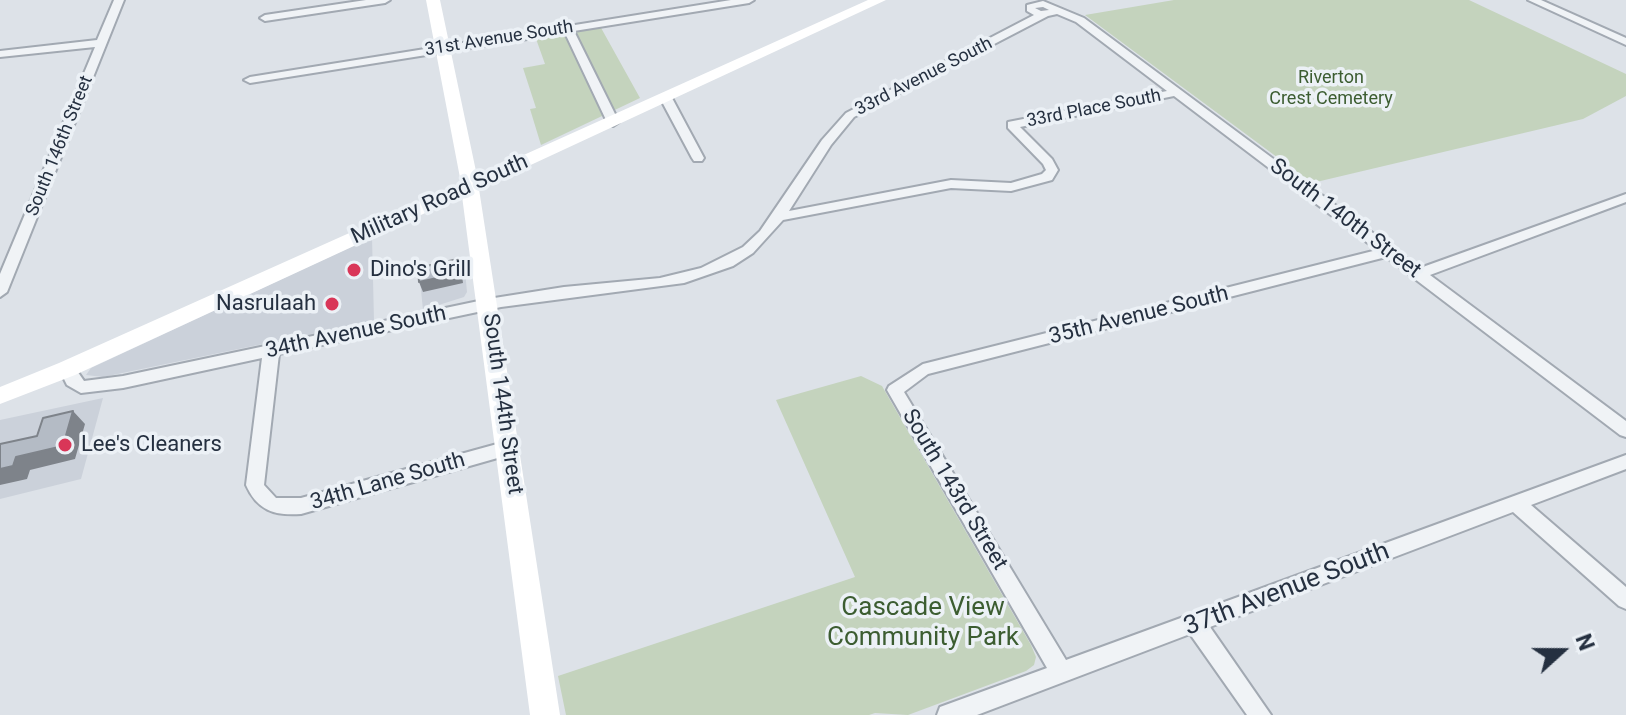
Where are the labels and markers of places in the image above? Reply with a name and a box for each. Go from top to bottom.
place label: Dino's Grill [370,257,471,283]
marker: Dino's Grill [345,261,363,279]
place label: Nasrulaah [216,291,316,317]
marker: Nasrulaah [323,295,341,313]
place label: Lee's Cleaners [81,432,222,458]
marker: Lee's Cleaners [56,436,74,454]

